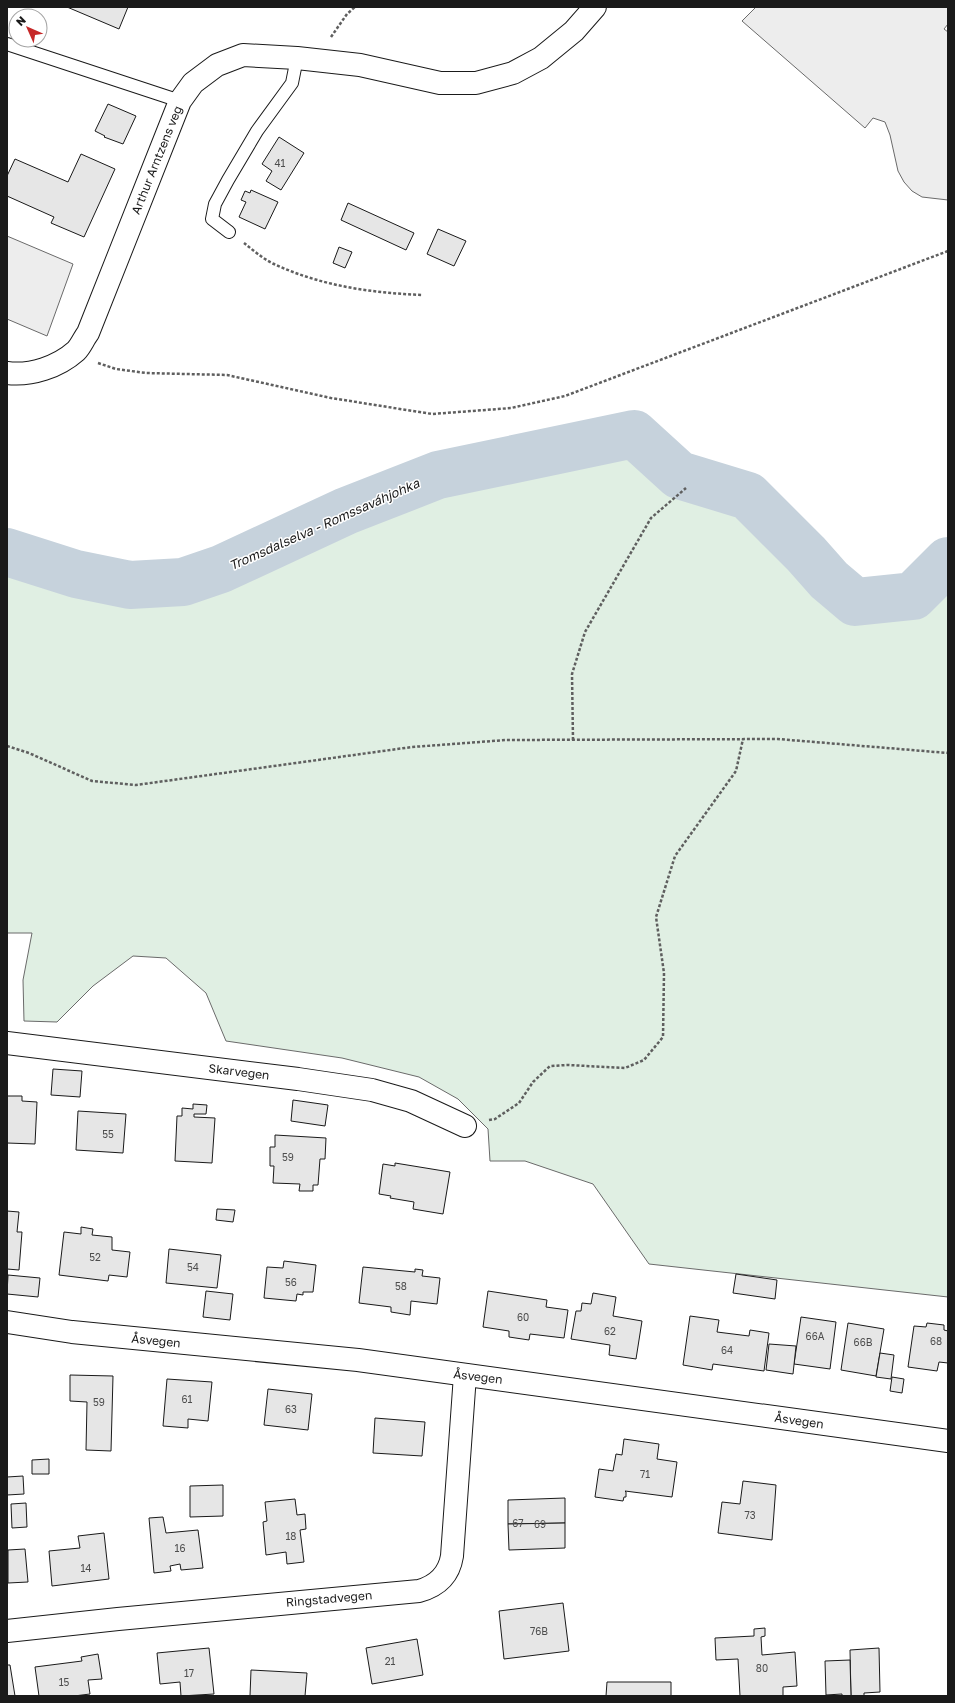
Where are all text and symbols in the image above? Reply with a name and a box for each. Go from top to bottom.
north arrow [8,8,48,48]
text: N [13,13,28,28]
street label: Arthur Arntzens veg [128,103,185,216]
house number: 41 [275,157,286,169]
water label: Tromsdalselva - Romssaváhjohka [226,474,422,573]
street label: Skarvegen [208,1060,270,1083]
house number: 55 [102,1128,114,1140]
house number: 59 [282,1151,294,1163]
house number: 52 [89,1251,101,1263]
house number: 54 [187,1261,199,1273]
house number: 56 [285,1276,297,1288]
house number: 58 [395,1280,407,1292]
house number: 60 [517,1311,529,1323]
house number: 62 [604,1325,616,1337]
street label: Åsvegen [131,1330,181,1351]
house number: 66A [806,1330,825,1342]
house number: 68 [930,1335,942,1347]
house number: 66B [854,1336,873,1348]
house number: 64 [721,1344,733,1356]
street label: Åsvegen [453,1366,504,1387]
house number: 61 [182,1393,193,1405]
house number: 59 [93,1396,105,1408]
house number: 63 [285,1403,297,1415]
street label: Åsvegen [774,1410,825,1431]
house number: 71 [640,1468,650,1480]
house number: 73 [744,1509,756,1521]
house number: 67 [512,1517,524,1529]
house number: 69 [534,1518,546,1530]
house number: 18 [286,1530,296,1542]
house number: 16 [175,1542,185,1554]
house number: 14 [81,1562,91,1574]
street label: Ringstadvegen [285,1587,373,1610]
house number: 76B [530,1625,548,1637]
house number: 21 [385,1655,395,1667]
house number: 80 [756,1662,768,1674]
house number: 17 [184,1667,194,1679]
house number: 15 [59,1676,70,1688]

